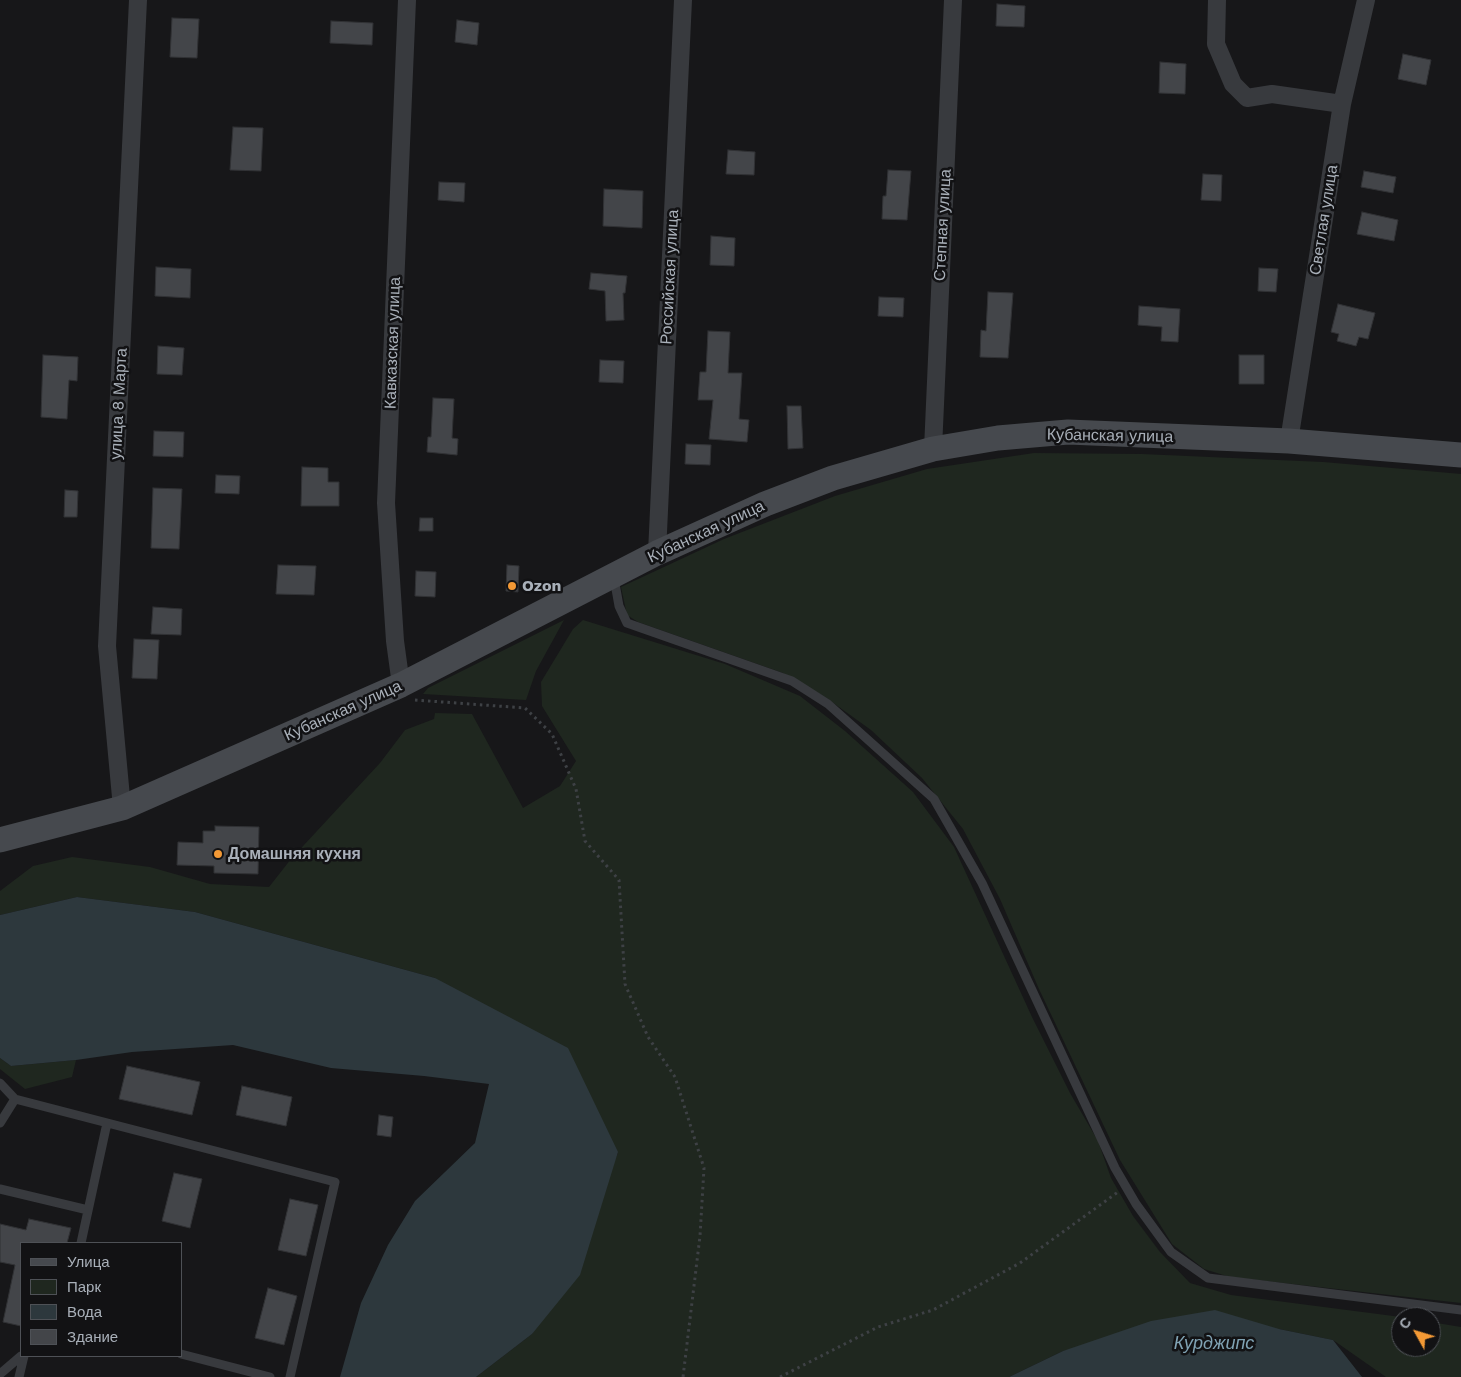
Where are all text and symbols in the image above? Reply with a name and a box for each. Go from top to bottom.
street label: Светлая улица [1306,163,1342,277]
street label: Степная улица [930,169,956,281]
street label: Российская улица [657,209,683,345]
street label: Кавказская улица [381,277,405,409]
street label: улица 8 Марта [106,348,132,460]
street label: Кубанская улица [1047,425,1173,447]
street label: Кубанская улица [645,497,767,567]
place label: Ozon [522,576,561,596]
marker: Ozon [506,580,518,592]
street label: Кубанская улица [281,677,405,745]
place label: Домашняя кухня [228,844,361,864]
marker: Домашняя кухня [212,848,224,860]
legend [20,1242,182,1357]
text: Улица [67,1253,110,1271]
text: Парк [67,1278,101,1296]
text: Вода [67,1303,102,1321]
north arrow [1391,1307,1441,1357]
text: С [1396,1314,1415,1332]
text: Здание [67,1328,118,1346]
water label: Курджипс [1174,1333,1254,1355]

